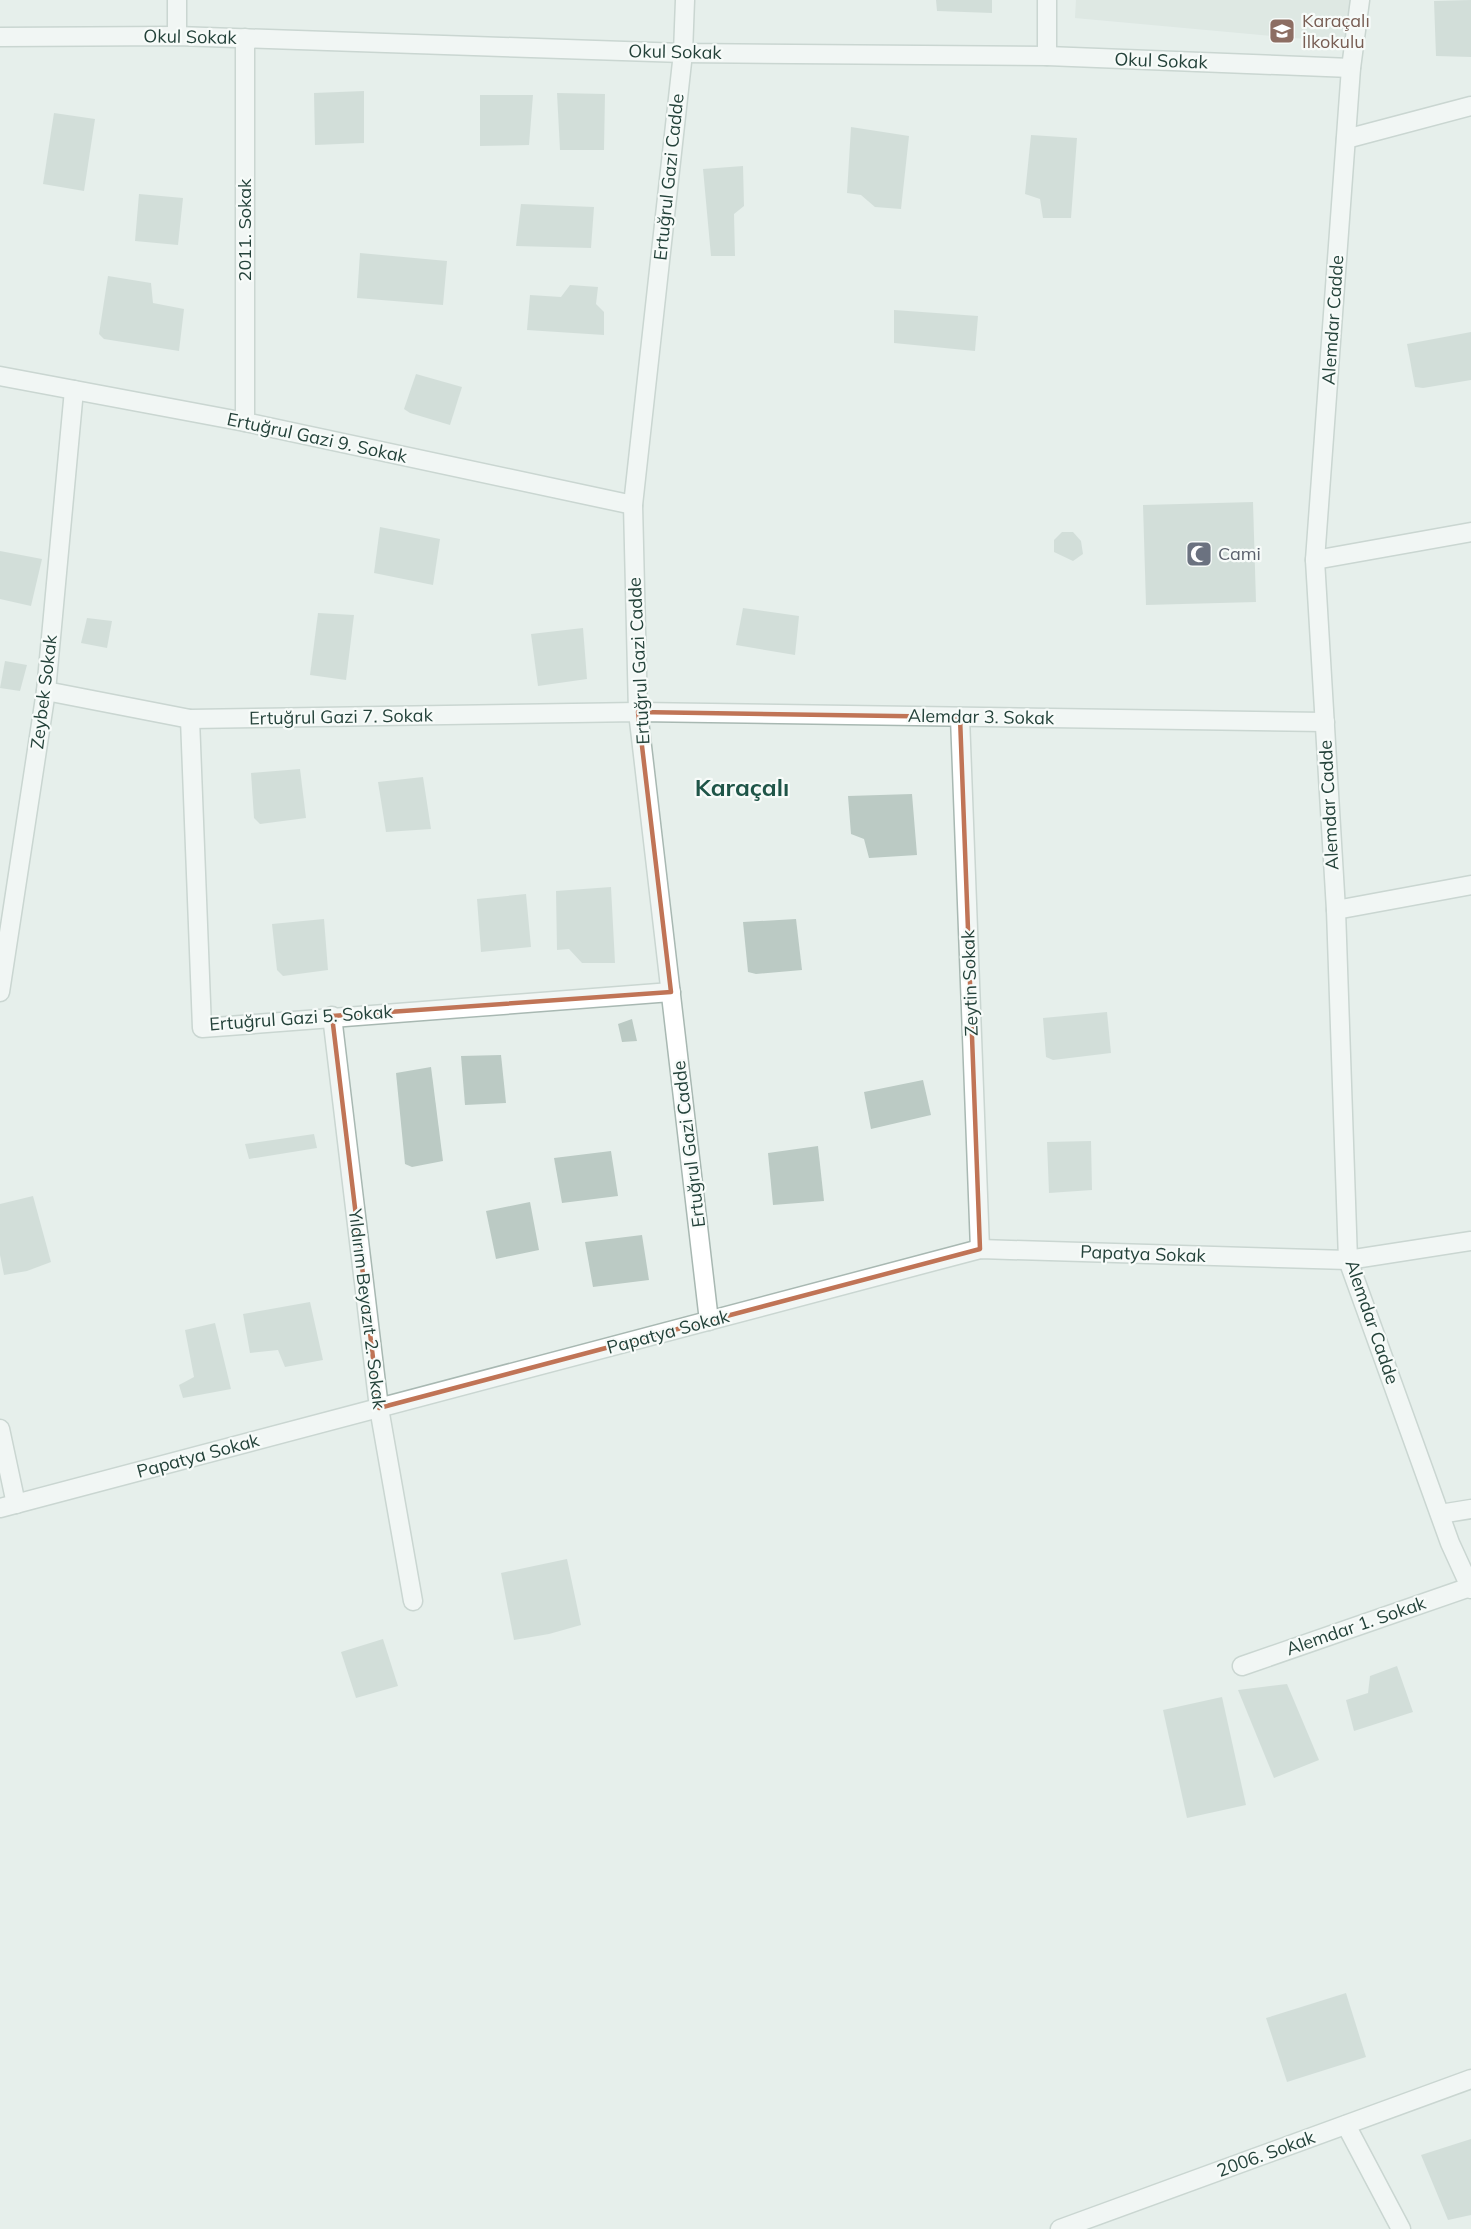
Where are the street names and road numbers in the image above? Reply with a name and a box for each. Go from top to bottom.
street label: Okul Sokak [143,24,238,49]
street label: Okul Sokak [628,39,723,64]
street label: Okul Sokak [1114,47,1209,74]
street label: Ertuğrul Gazi Cadde [648,92,689,261]
street label: 2011. Sokak [233,178,256,281]
street label: Alemdar Cadde [1316,254,1349,386]
street label: Ertuğrul Gazi 9. Sokak [225,407,410,468]
street label: Ertuğrul Gazi Cadde [623,577,654,745]
street label: Zeybek Sokak [25,633,62,750]
street label: Ertuğrul Gazi 7. Sokak [249,703,434,730]
street label: Alemdar 3. Sokak [908,704,1055,729]
street label: Alemdar Cadde [1314,739,1343,871]
street label: Zeytin Sokak [956,929,983,1037]
street label: Ertuğrul Gazi 5. Sokak [209,1000,394,1035]
street label: Ertuğrul Gazi Cadde [667,1060,710,1229]
street label: Yıldırım Beyazıt 2. Sokak [344,1206,391,1411]
street label: Papatya Sokak [1080,1240,1207,1267]
street label: Alemdar Cadde [1340,1257,1405,1387]
street label: Papatya Sokak [604,1304,732,1359]
street label: Papatya Sokak [134,1428,262,1483]
street label: Alemdar 1. Sokak [1283,1591,1429,1660]
street label: 2006. Sokak [1214,2125,1319,2182]

